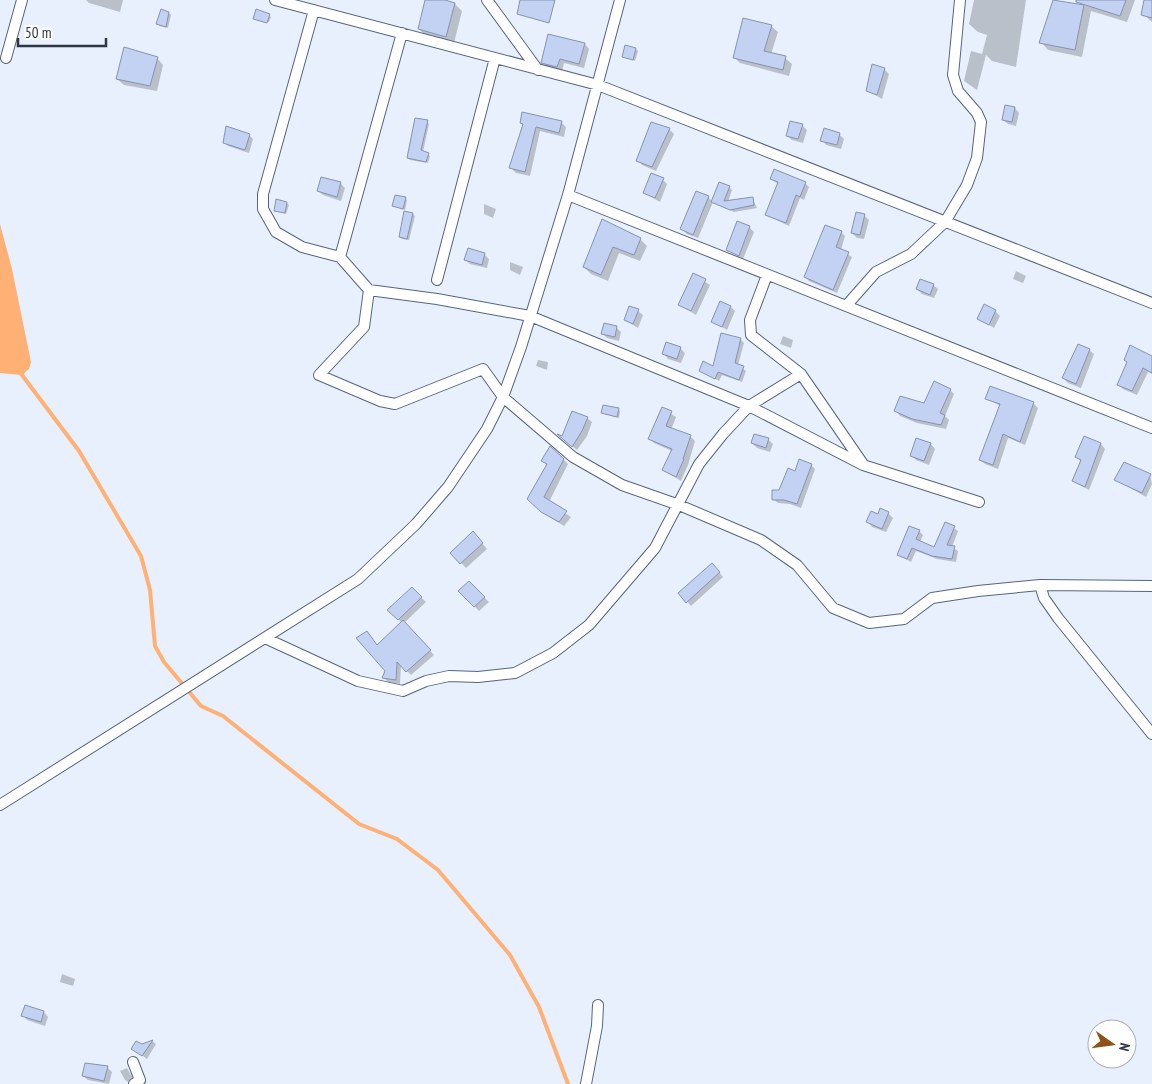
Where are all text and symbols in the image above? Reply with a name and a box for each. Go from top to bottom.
scale bar [18,15,105,47]
text: 50 m [25,23,51,42]
north arrow [1087,1019,1137,1069]
text: N [1115,1041,1134,1053]

